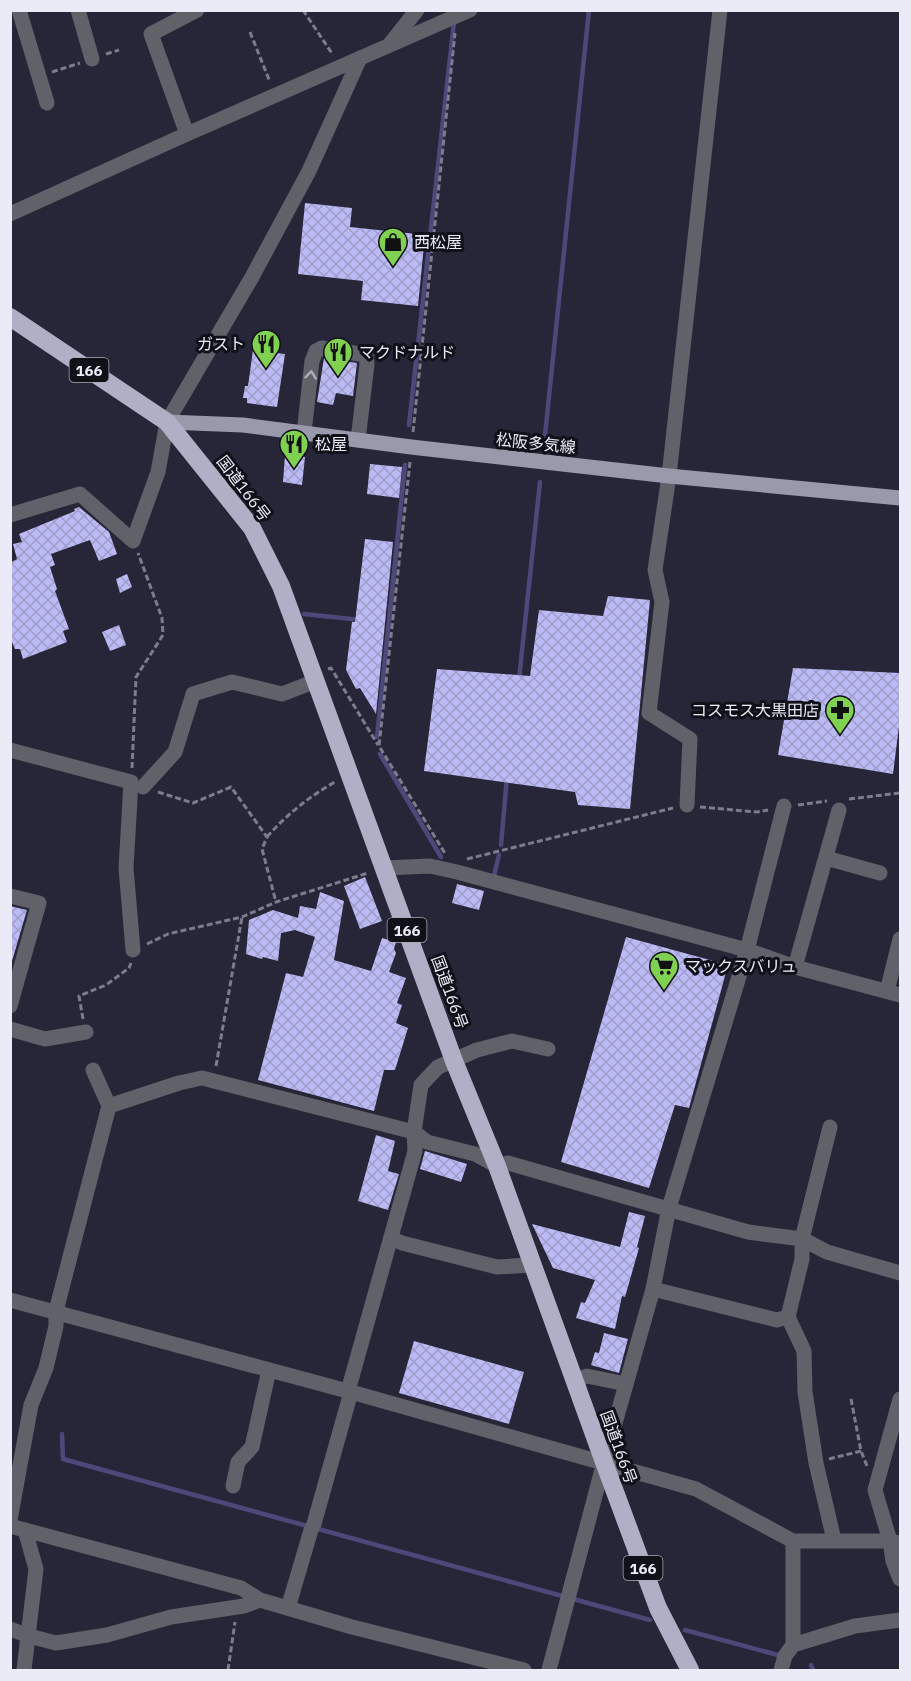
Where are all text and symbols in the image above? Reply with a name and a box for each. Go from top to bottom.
shop icon: 西松屋 [377,226,409,268]
place label: 西松屋 [414,232,462,252]
restaurant icon: ガスト [250,328,282,370]
place label: ガスト [197,334,245,354]
restaurant icon: マクドナルド [322,336,354,378]
place label: マクドナルド [359,342,455,362]
road number: 166 [70,358,109,382]
one-way arrow [304,371,316,380]
restaurant icon: 松屋 [278,428,310,470]
street label: 松阪多気線 [495,429,577,457]
place label: 松屋 [315,434,347,454]
street label: 国道166号 [213,451,275,525]
pharmacy icon: コスモス大黒田店 [824,694,856,736]
place label: コスモス大黒田店 [691,700,819,720]
road number: 166 [388,918,426,942]
supermarket icon: マックスバリュ [648,950,680,992]
street label: 国道166号 [427,952,473,1032]
place label: マックスバリュ [685,956,797,976]
street label: 国道166号 [596,1407,642,1487]
road number: 166 [624,1556,662,1580]

